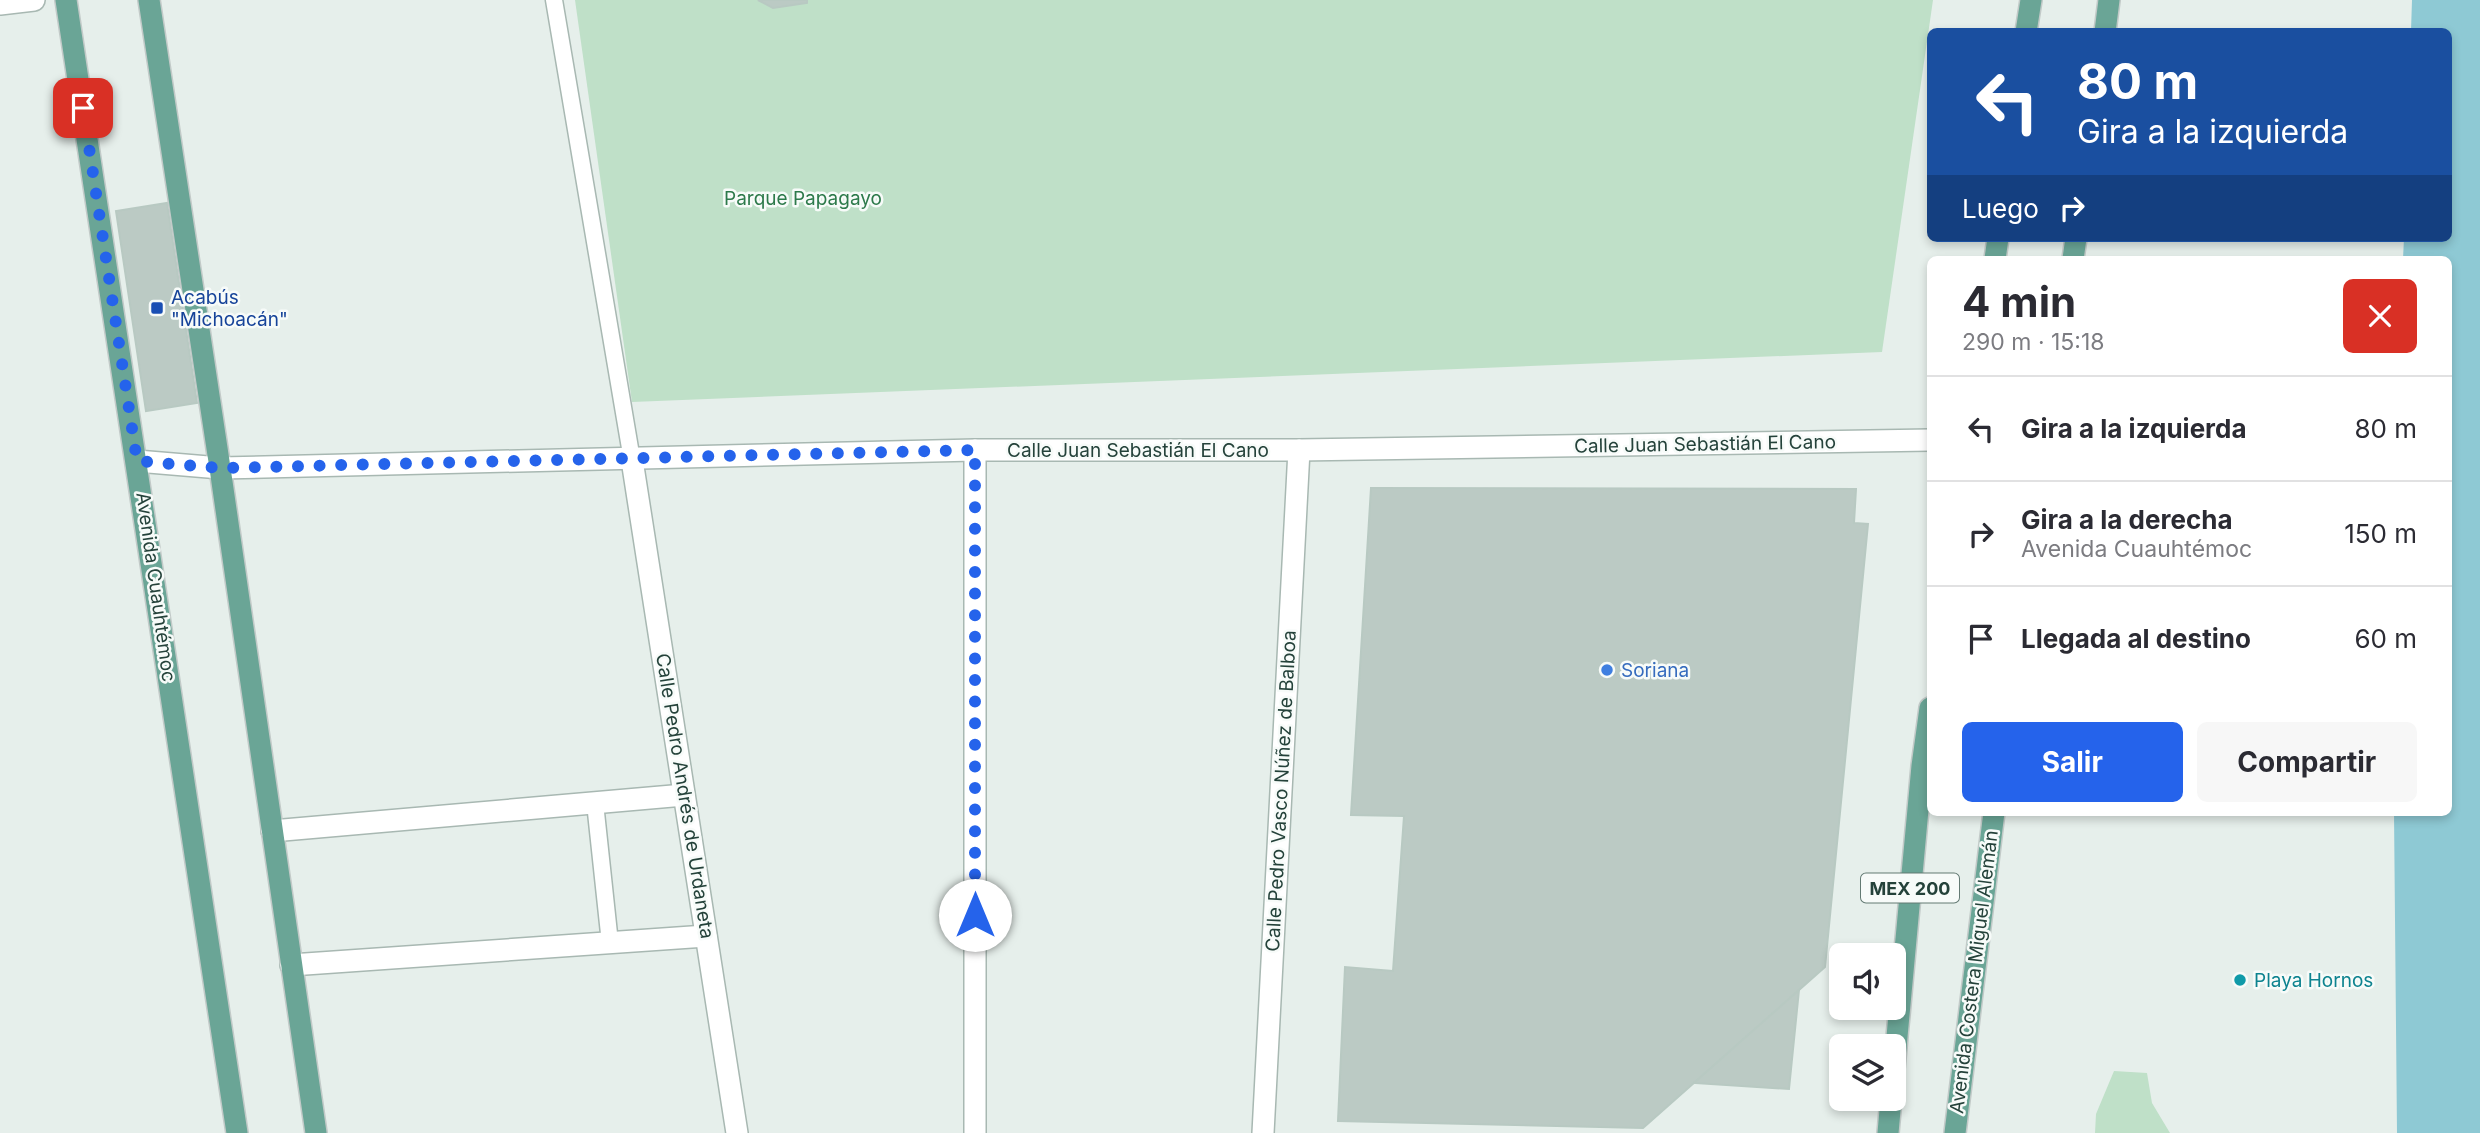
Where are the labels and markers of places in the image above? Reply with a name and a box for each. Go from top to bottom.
pin [53,78,113,138]
place label: Acabús "Michoacán" [171,286,288,331]
marker: Acabús "Michoacán" [149,300,165,316]
place label: Soriana [1621,659,1689,682]
marker: Soriana [1599,662,1615,678]
place label: Playa Hornos [2254,969,2373,992]
marker: Playa Hornos [2232,972,2248,988]

